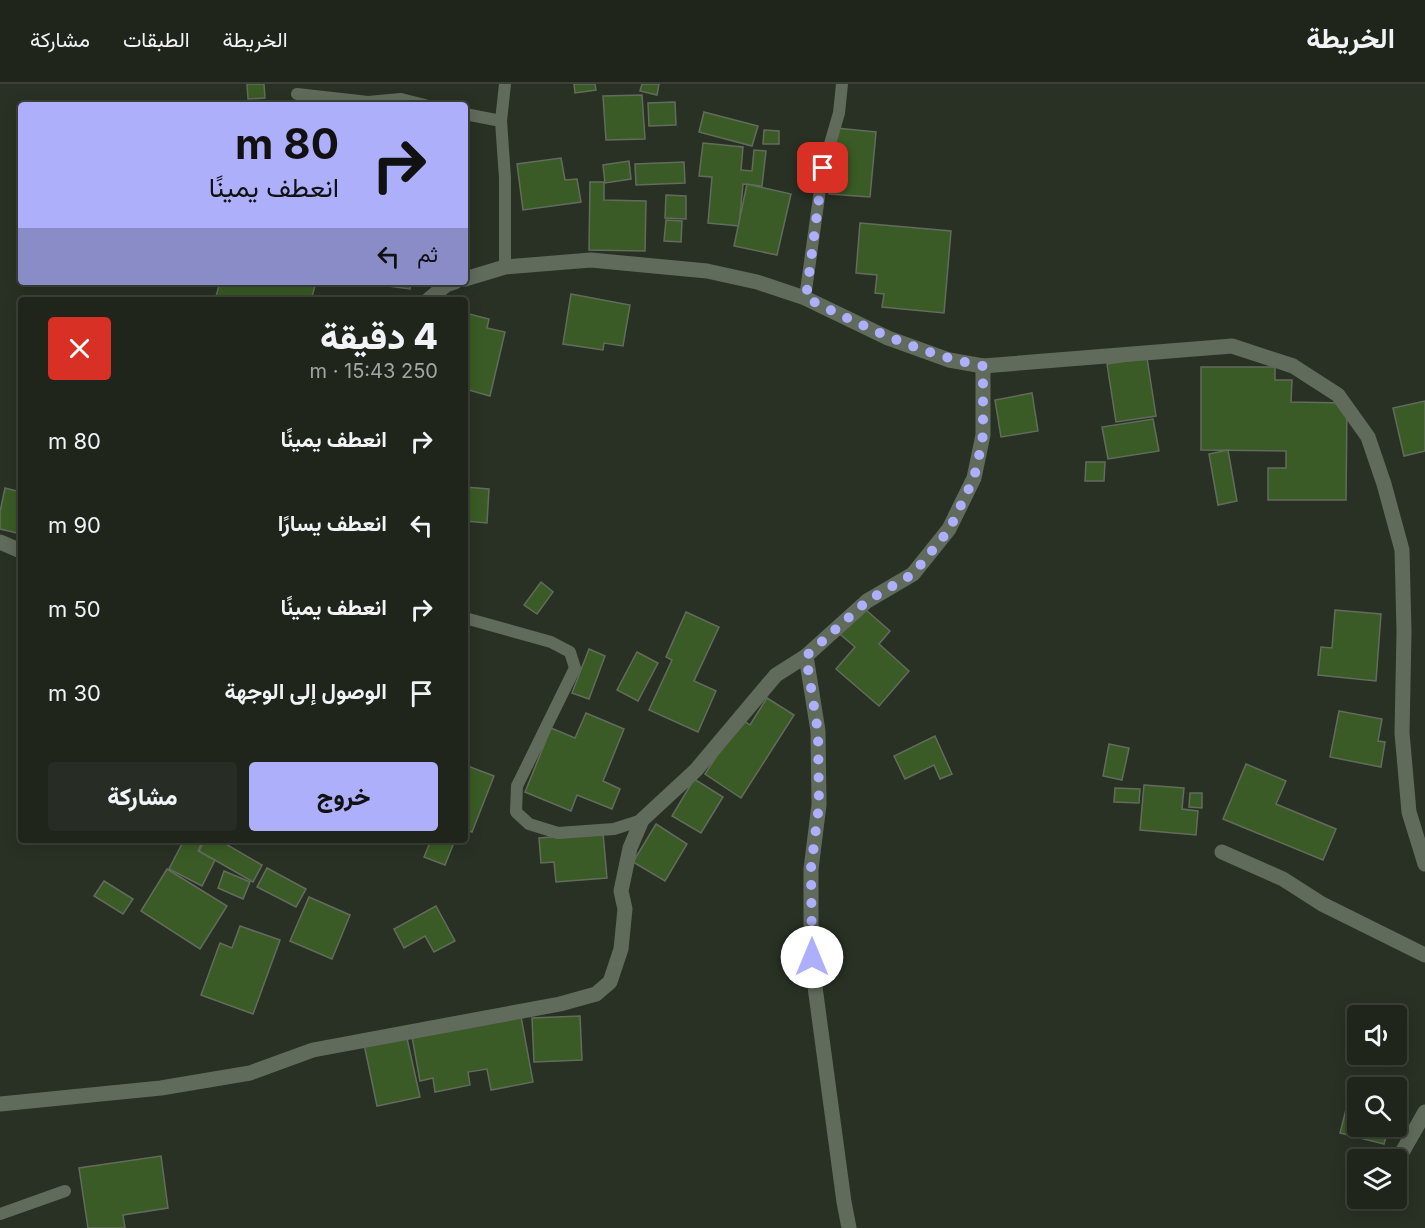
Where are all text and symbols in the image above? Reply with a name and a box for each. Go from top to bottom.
text: الخريطة [1306,21,1395,55]
text: مشاركة [30,27,90,52]
text: الطبقات [123,27,190,52]
text: الخريطة [223,27,288,52]
text: 80 m [235,118,339,169]
icon: right [360,126,438,204]
pin [797,142,848,193]
icon: arrive [806,151,839,184]
text: انعطف يمينًا [209,171,339,204]
icon: left [372,240,405,273]
text: ثم [417,241,438,267]
text: 4 دقيقة [320,314,438,358]
button: close [48,317,111,380]
text: 250 m · 15:43 [310,359,438,383]
icon: right [405,425,438,458]
text: انعطف يمينًا [280,426,387,452]
text: 80 m [48,428,101,454]
icon: left [405,509,438,542]
text: انعطف يسارًا [278,510,387,536]
text: 90 m [48,512,101,538]
icon: right [405,593,438,626]
text: انعطف يمينًا [280,594,387,620]
text: 50 m [48,596,101,622]
icon: arrive [405,677,438,710]
text: الوصول إلى الوجهة [224,678,387,704]
text: 30 m [48,680,101,706]
button: مشاركة [48,762,237,831]
button: خروج [249,762,438,831]
position arrow [780,925,844,989]
map controls [1347,1005,1407,1209]
button: sound [1347,1005,1407,1065]
button: search [1347,1077,1407,1137]
button: layers [1347,1149,1407,1209]

